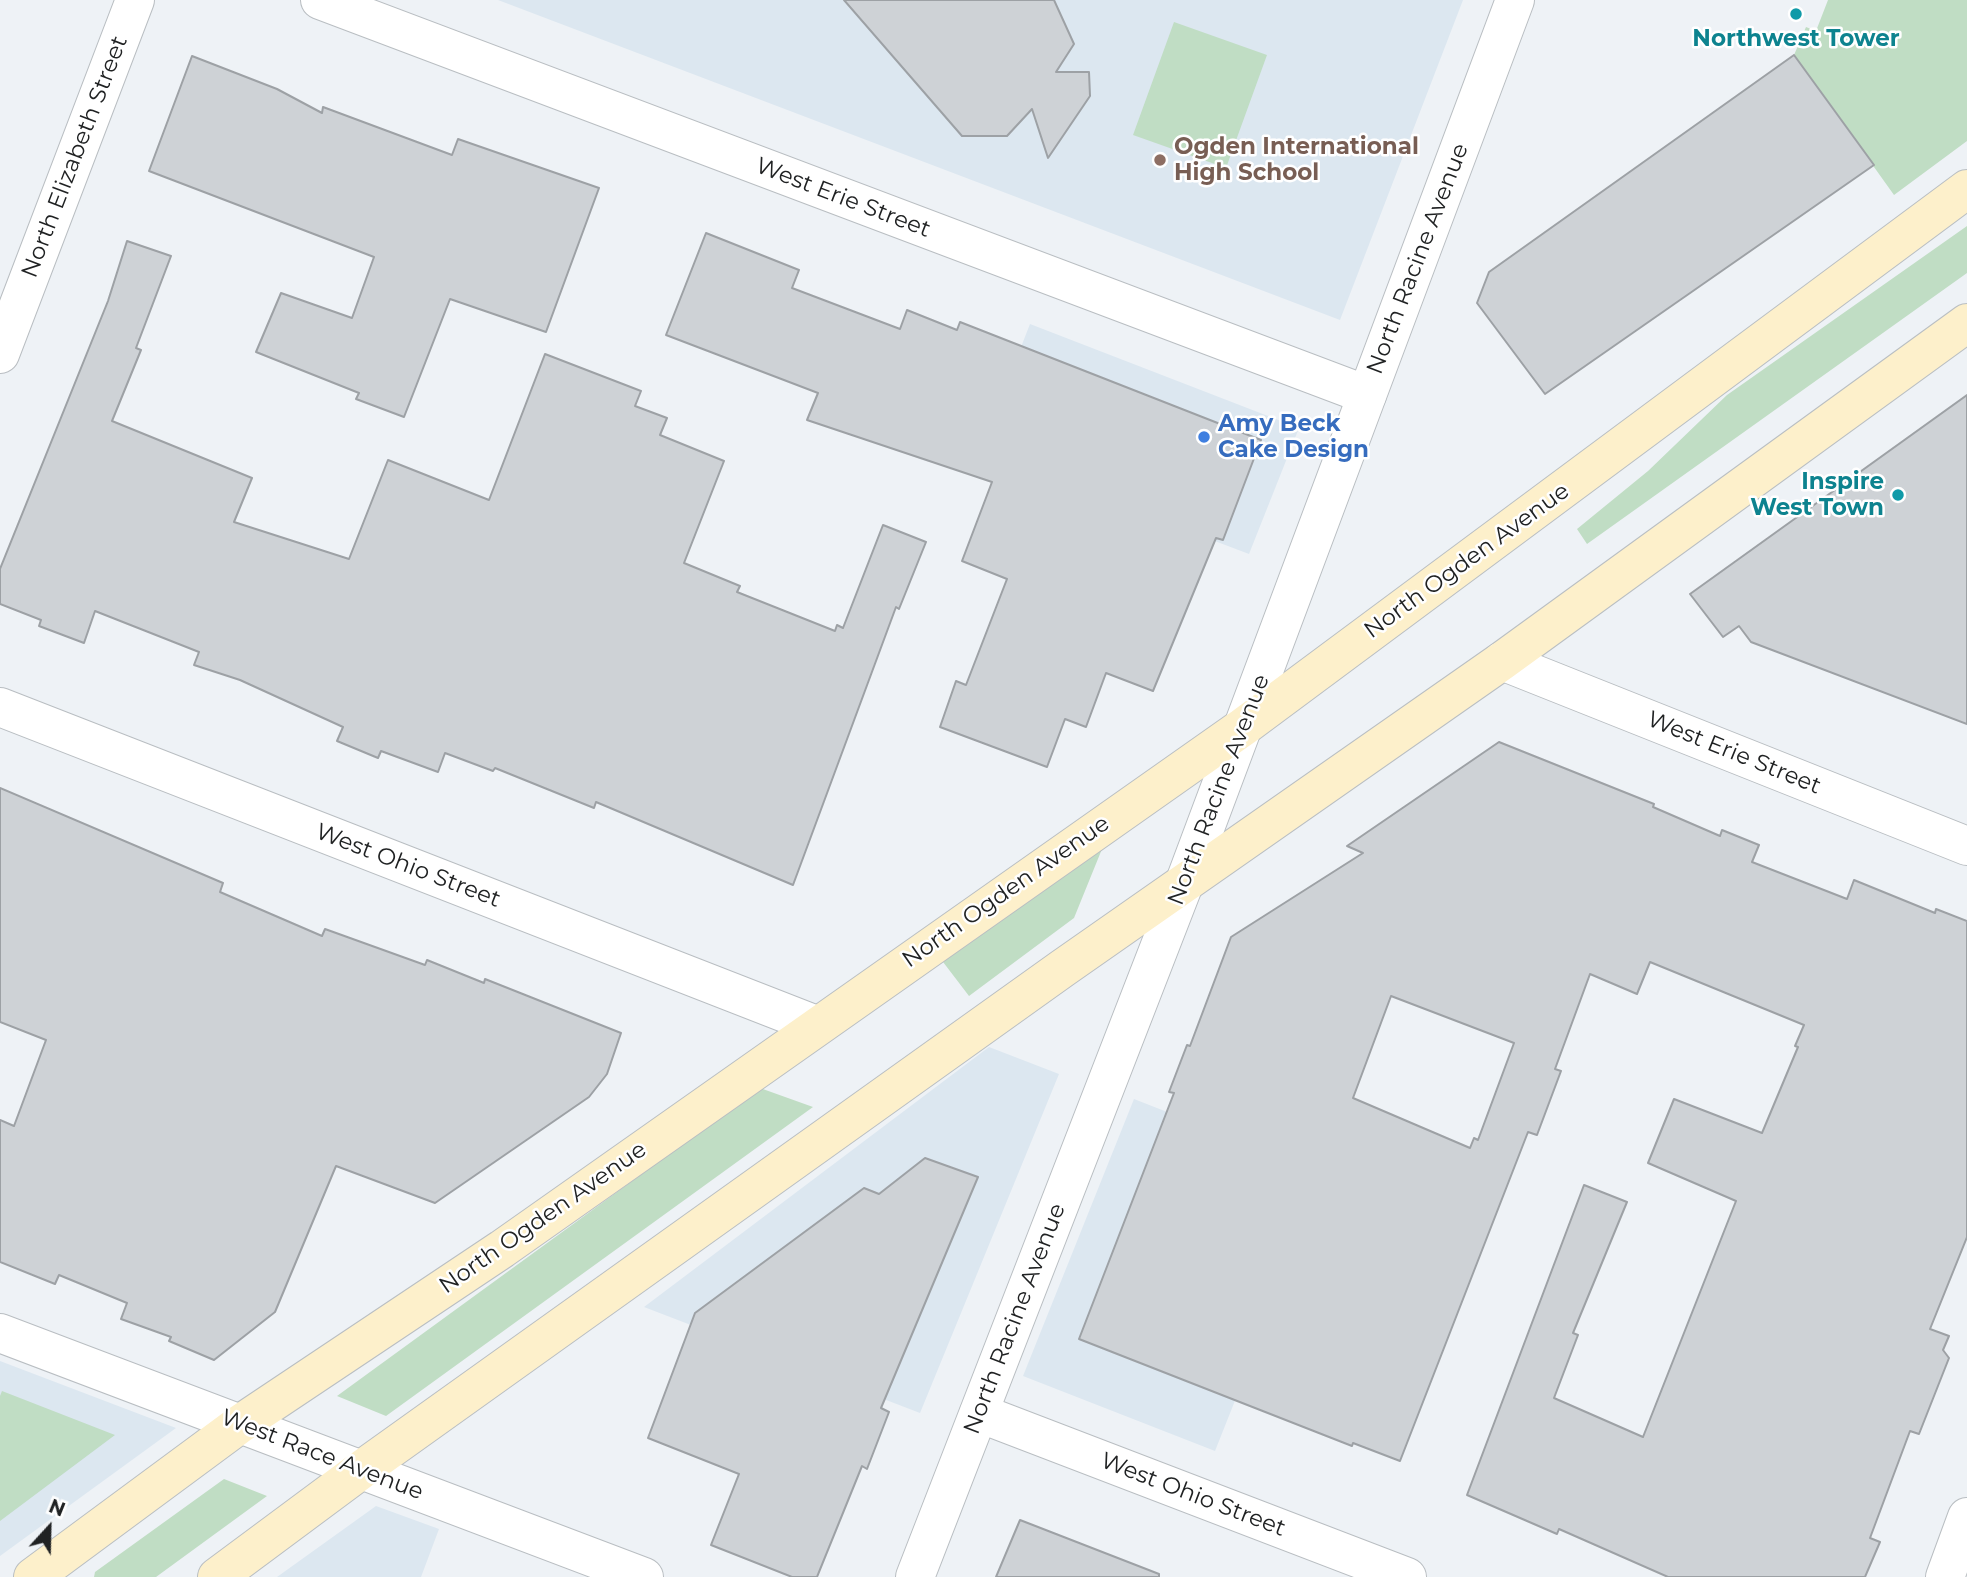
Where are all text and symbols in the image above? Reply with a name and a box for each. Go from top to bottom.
marker: Northwest Tower [1788,6,1804,22]
place label: Northwest Tower [1692,25,1900,53]
street label: North Elizabeth Street [16,32,134,282]
place label: Ogden International High School [1174,133,1419,187]
street label: North Racine Avenue [1361,140,1475,378]
street label: West Erie Street [752,152,934,244]
marker: Ogden International High School [1152,152,1168,168]
place label: Amy Beck Cake Design [1218,410,1369,464]
marker: Amy Beck Cake Design [1196,429,1212,445]
place label: Inspire West Town [1750,468,1884,522]
street label: North Ogden Avenue [1359,477,1575,645]
marker: Inspire West Town [1890,487,1906,503]
street label: North Racine Avenue [1162,671,1276,909]
street label: West Erie Street [1643,706,1825,800]
street label: North Ogden Avenue [897,810,1115,974]
street label: West Ohio Street [312,818,504,914]
street label: North Ogden Avenue [434,1136,652,1300]
street label: North Racine Avenue [958,1200,1072,1438]
street label: West Race Avenue [217,1404,427,1506]
street label: West Ohio Street [1097,1447,1289,1543]
north arrow [14,1493,84,1563]
text: N [46,1495,68,1522]

